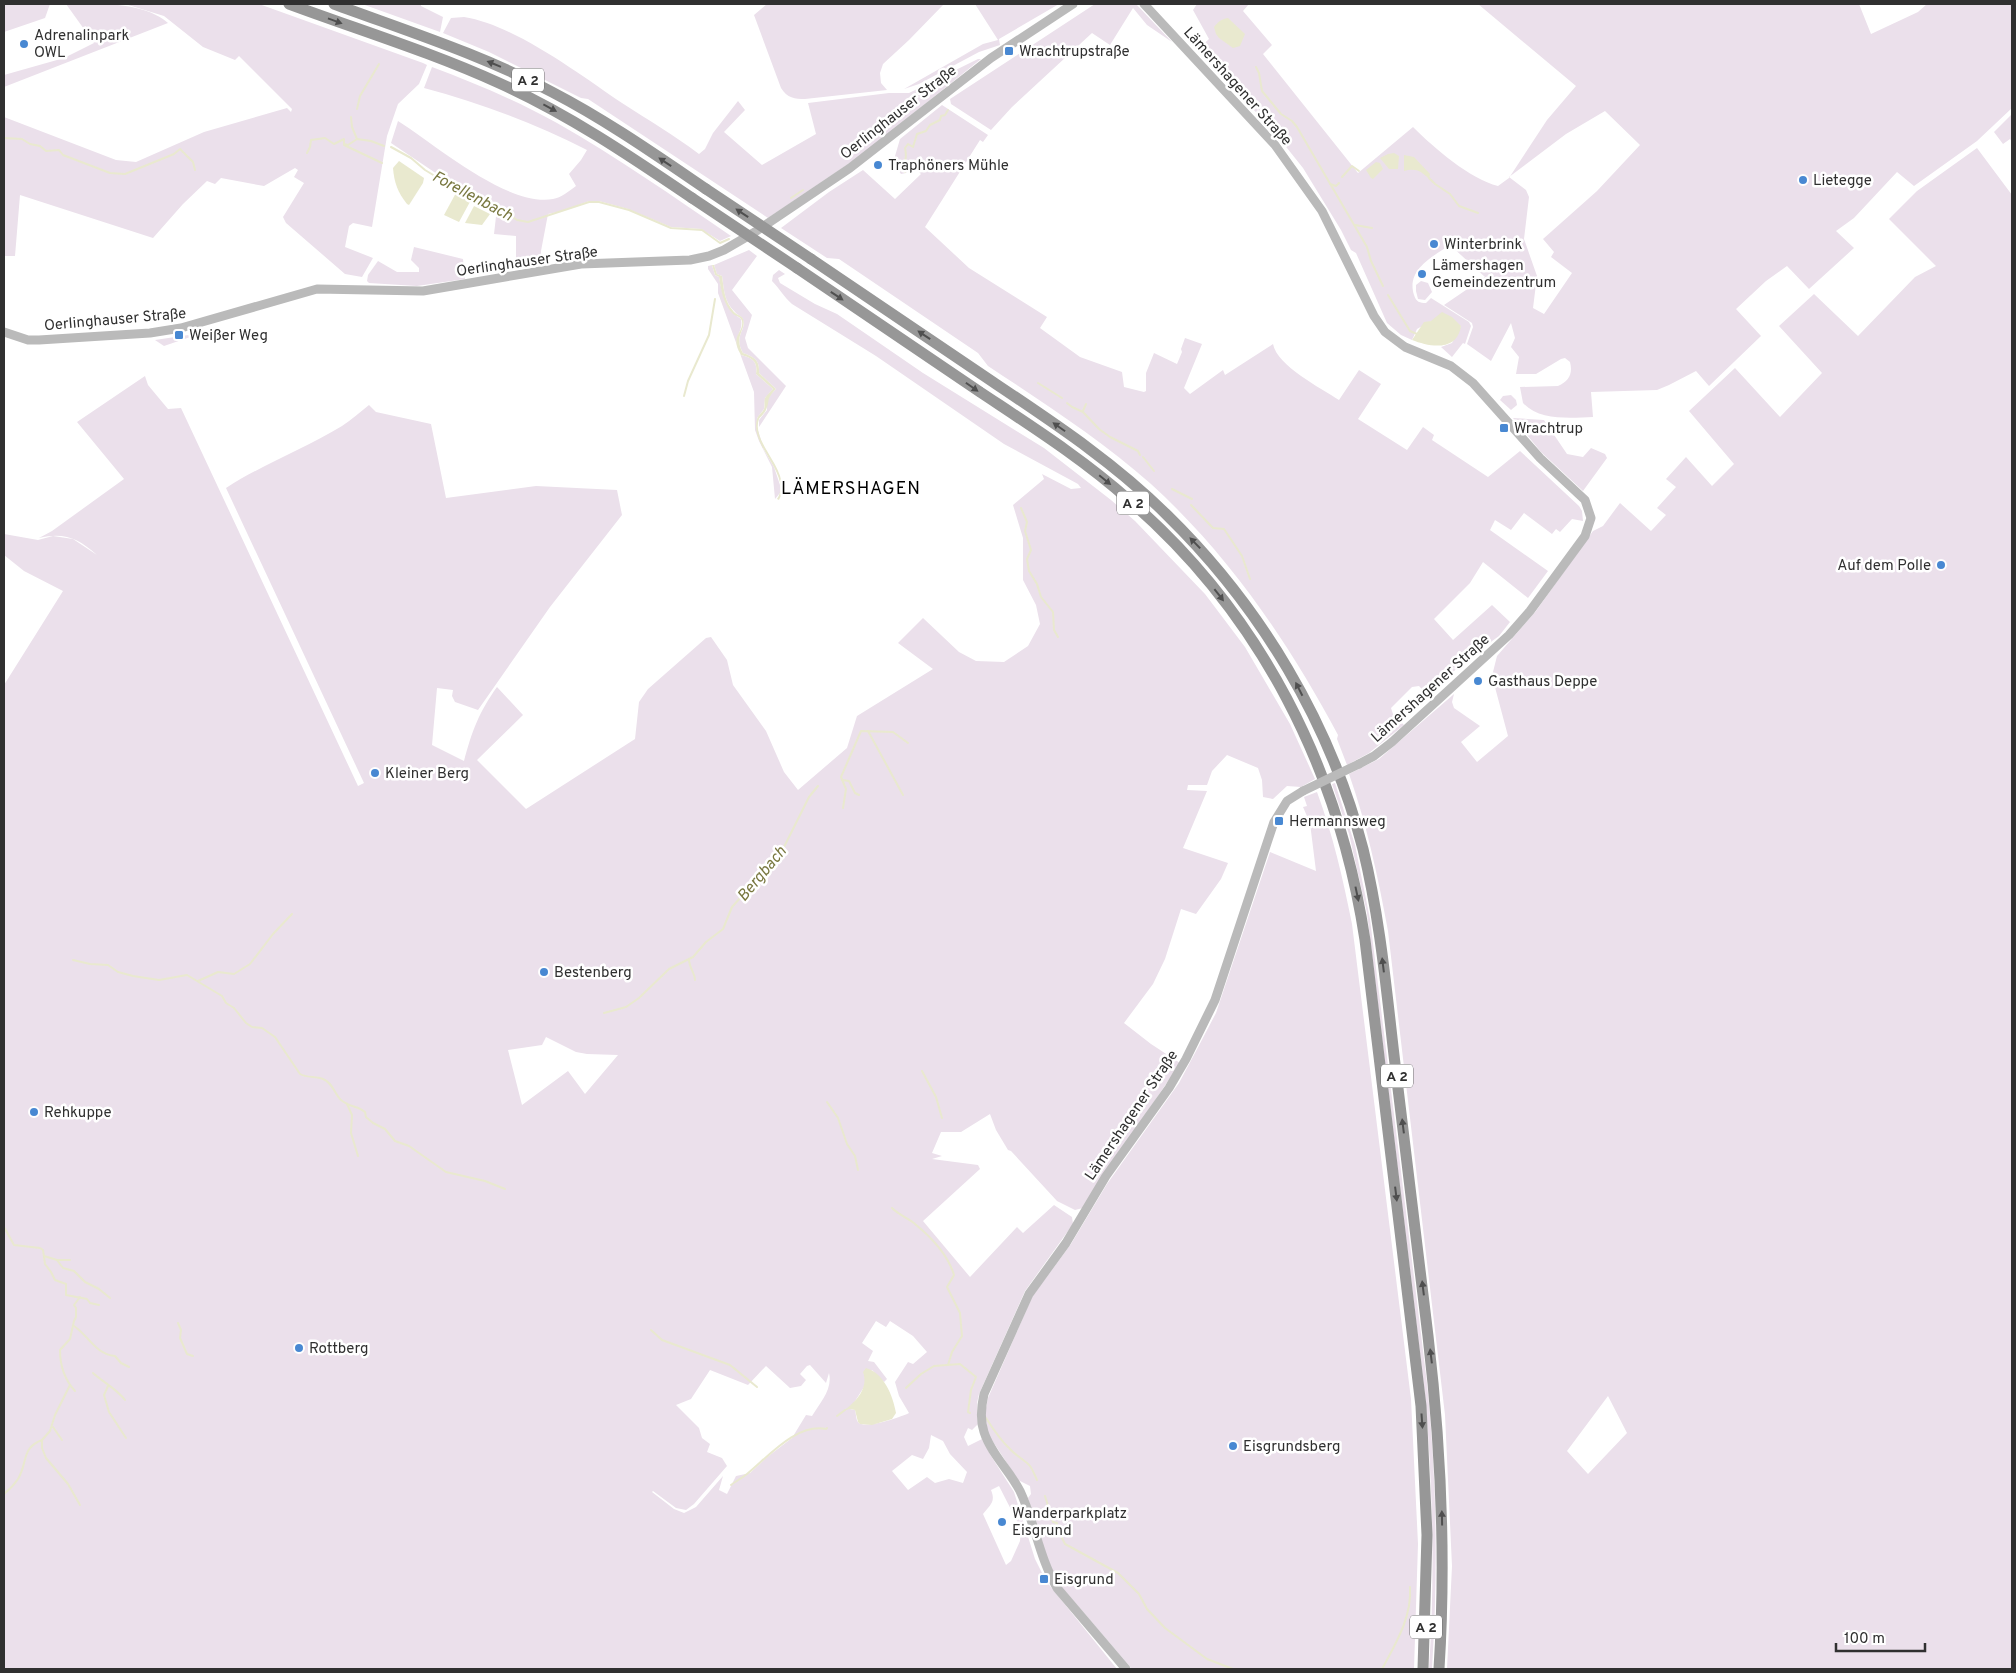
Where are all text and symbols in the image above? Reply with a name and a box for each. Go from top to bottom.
one-way arrow [328,17,343,25]
street label: Lämershagener Straße [1179,24,1295,150]
place label: Adrenalinpark OWL [34,27,129,63]
marker: Adrenalinpark OWL [18,38,30,50]
place label: Wrachtrupstraße [1019,43,1130,62]
marker: Wrachtrupstraße [1003,45,1015,57]
one-way arrow [487,60,501,68]
street label: Oerlinghauser Straße [837,62,961,165]
road number: A 2 [512,68,544,92]
one-way arrow [543,104,557,112]
one-way arrow [659,157,672,166]
place label: Traphöners Mühle [888,157,1009,176]
marker: Traphöners Mühle [872,159,884,171]
water label: Forellenbach [428,167,516,226]
place label: Lietegge [1813,172,1872,191]
marker: Lietegge [1797,174,1809,186]
one-way arrow [735,208,748,218]
place label: Winterbrink [1444,236,1522,255]
marker: Winterbrink [1428,238,1440,250]
street label: Oerlinghauser Straße [455,243,599,282]
place label: Lämershagen Gemeindezentrum [1432,257,1556,293]
marker: Lämershagen Gemeindezentrum [1416,268,1428,280]
one-way arrow [831,291,844,301]
street label: Oerlinghauser Straße [43,305,187,336]
place label: Weißer Weg [189,327,268,346]
marker: Weißer Weg [173,329,185,341]
one-way arrow [917,331,931,340]
one-way arrow [965,382,979,392]
place label: Wrachtrup [1514,420,1583,439]
one-way arrow [1052,422,1065,432]
marker: Wrachtrup [1498,422,1510,434]
one-way arrow [1098,474,1111,485]
district label: LÄMERSHAGEN [781,476,921,501]
road number: A 2 [1117,492,1149,514]
one-way arrow [1189,538,1201,550]
place label: Auf dem Polle [1837,557,1931,576]
marker: Auf dem Polle [1935,559,1947,571]
one-way arrow [1214,588,1224,602]
street label: Lämershagener Straße [1368,631,1494,747]
place label: Gasthaus Deppe [1488,673,1597,692]
marker: Gasthaus Deppe [1472,675,1484,687]
one-way arrow [1295,682,1303,697]
place label: Kleiner Berg [385,765,469,784]
marker: Kleiner Berg [369,767,381,779]
place label: Hermannsweg [1289,813,1386,832]
marker: Hermannsweg [1273,815,1285,827]
water label: Bergbach [734,842,792,906]
one-way arrow [1353,886,1361,901]
one-way arrow [1379,957,1387,973]
place label: Bestenberg [554,964,632,983]
marker: Bestenberg [538,966,550,978]
street label: Lämershagener Straße [1082,1047,1183,1185]
road number: A 2 [1381,1064,1413,1088]
place label: Rehkuppe [44,1104,112,1123]
marker: Rehkuppe [28,1106,40,1118]
one-way arrow [1399,1118,1407,1134]
one-way arrow [1392,1186,1400,1202]
one-way arrow [1418,1279,1426,1295]
place label: Rottberg [309,1340,368,1359]
marker: Rottberg [293,1342,305,1354]
one-way arrow [1427,1347,1435,1363]
one-way arrow [1418,1413,1426,1429]
place label: Eisgrundsberg [1243,1438,1340,1457]
marker: Eisgrundsberg [1227,1440,1239,1452]
place label: Wanderparkplatz Eisgrund [1012,1505,1127,1541]
one-way arrow [1438,1509,1446,1525]
marker: Wanderparkplatz Eisgrund [996,1516,1008,1528]
place label: Eisgrund [1054,1571,1114,1590]
marker: Eisgrund [1038,1573,1050,1585]
road number: A 2 [1410,1615,1442,1638]
scale bar [1836,1620,1925,1652]
text: 100 m [1844,1630,1885,1649]

